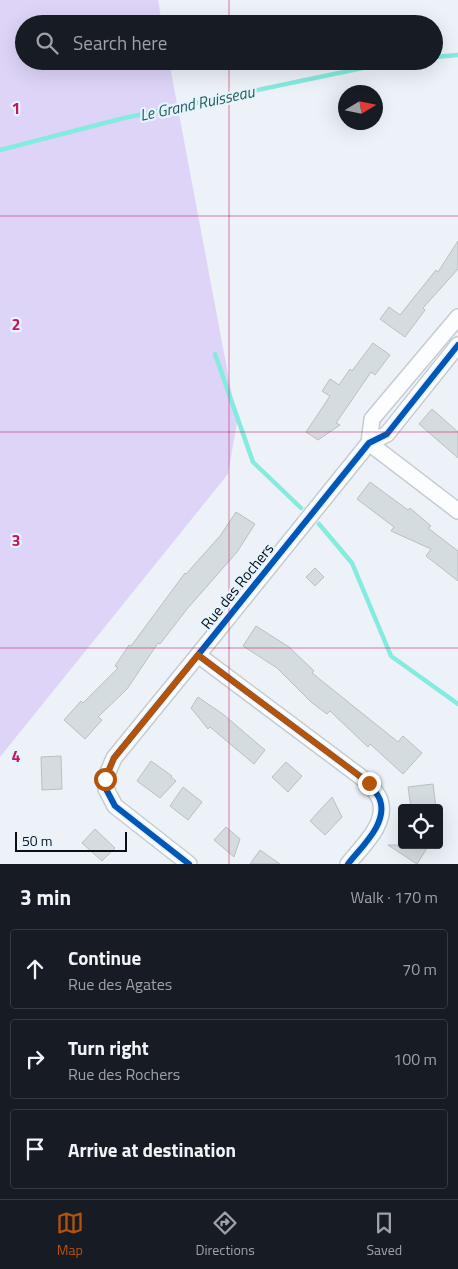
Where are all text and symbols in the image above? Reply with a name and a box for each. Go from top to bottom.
search box [15,15,443,70]
text: Search here [73,28,167,57]
icon: search [33,29,61,57]
water label: Le Grand Ruisseau [138,79,257,127]
north arrow [338,85,383,130]
text: 1 [12,96,20,120]
text: 2 [12,312,20,336]
text: 3 [12,528,20,552]
street label: Rue des Rochers [195,538,279,634]
text: 4 [12,744,21,768]
route start [94,768,117,791]
route end [358,772,381,795]
map controls [398,804,443,849]
button: locate [398,804,443,849]
scale bar [15,829,128,852]
text: 50 m [22,830,52,851]
text: 3 min [20,881,71,913]
text: Walk · 170 m [350,885,438,909]
text: Continue [68,943,141,972]
icon: ahead [21,955,49,983]
text: 70 m [402,957,437,981]
text: Rue des Agates [68,972,172,996]
text: Turn right [68,1033,149,1062]
icon: right [21,1045,49,1073]
text: 100 m [393,1047,437,1071]
text: Rue des Rochers [68,1062,180,1086]
icon: arrive [21,1135,49,1163]
text: Arrive at destination [68,1135,236,1164]
tab: Map [56,1209,84,1260]
tab: Directions [195,1209,255,1260]
tab: Saved [367,1209,402,1260]

